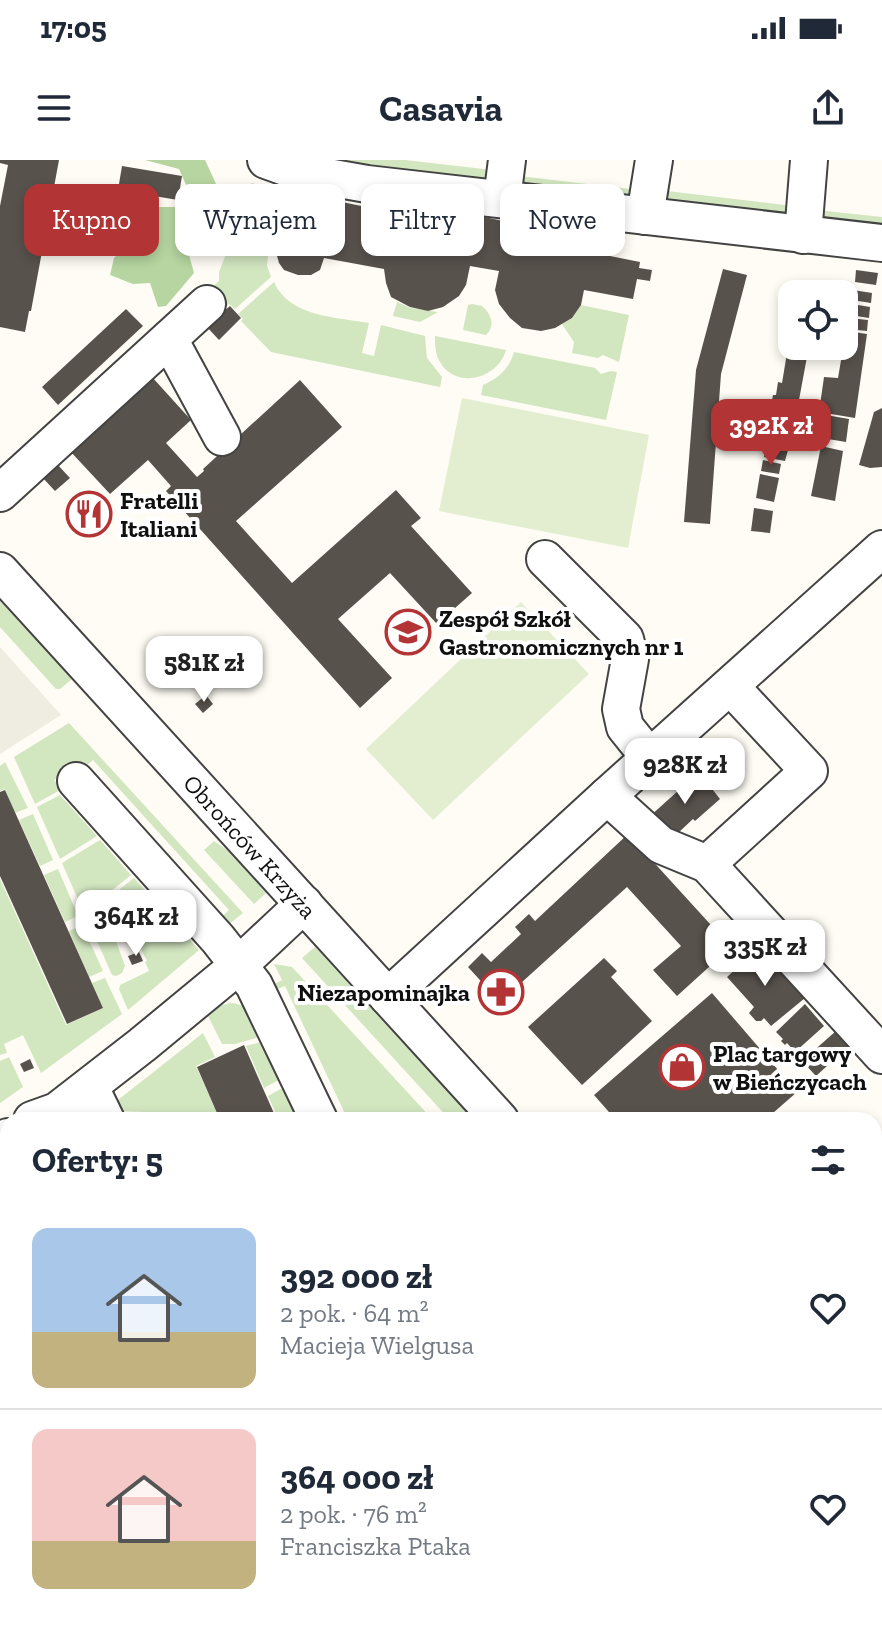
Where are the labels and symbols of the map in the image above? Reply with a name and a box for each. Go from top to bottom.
pin: 392K zł [697,399,845,467]
place label: Fratelli Italiani [120,486,198,543]
restaurant icon: Fratelli Italiani [65,490,113,538]
place label: Zespół Szkół Gastronomicznych nr 1 [439,604,684,661]
school or university icon: Zespół Szkół Gastronomicznych nr 1 [384,608,432,656]
pin: 581K zł [130,636,278,704]
pin: 928K zł [611,738,759,806]
street label: Obrońców Krzyża [178,768,324,924]
pin: 364K zł [62,890,210,958]
pin: 335K zł [691,920,839,988]
pharmacy icon: Niezapominajka [477,968,525,1016]
place label: Niezapominajka [297,978,470,1007]
place label: Plac targowy w Bieńczycach [713,1039,867,1096]
shop icon: Plac targowy w Bieńczycach [658,1043,706,1091]

